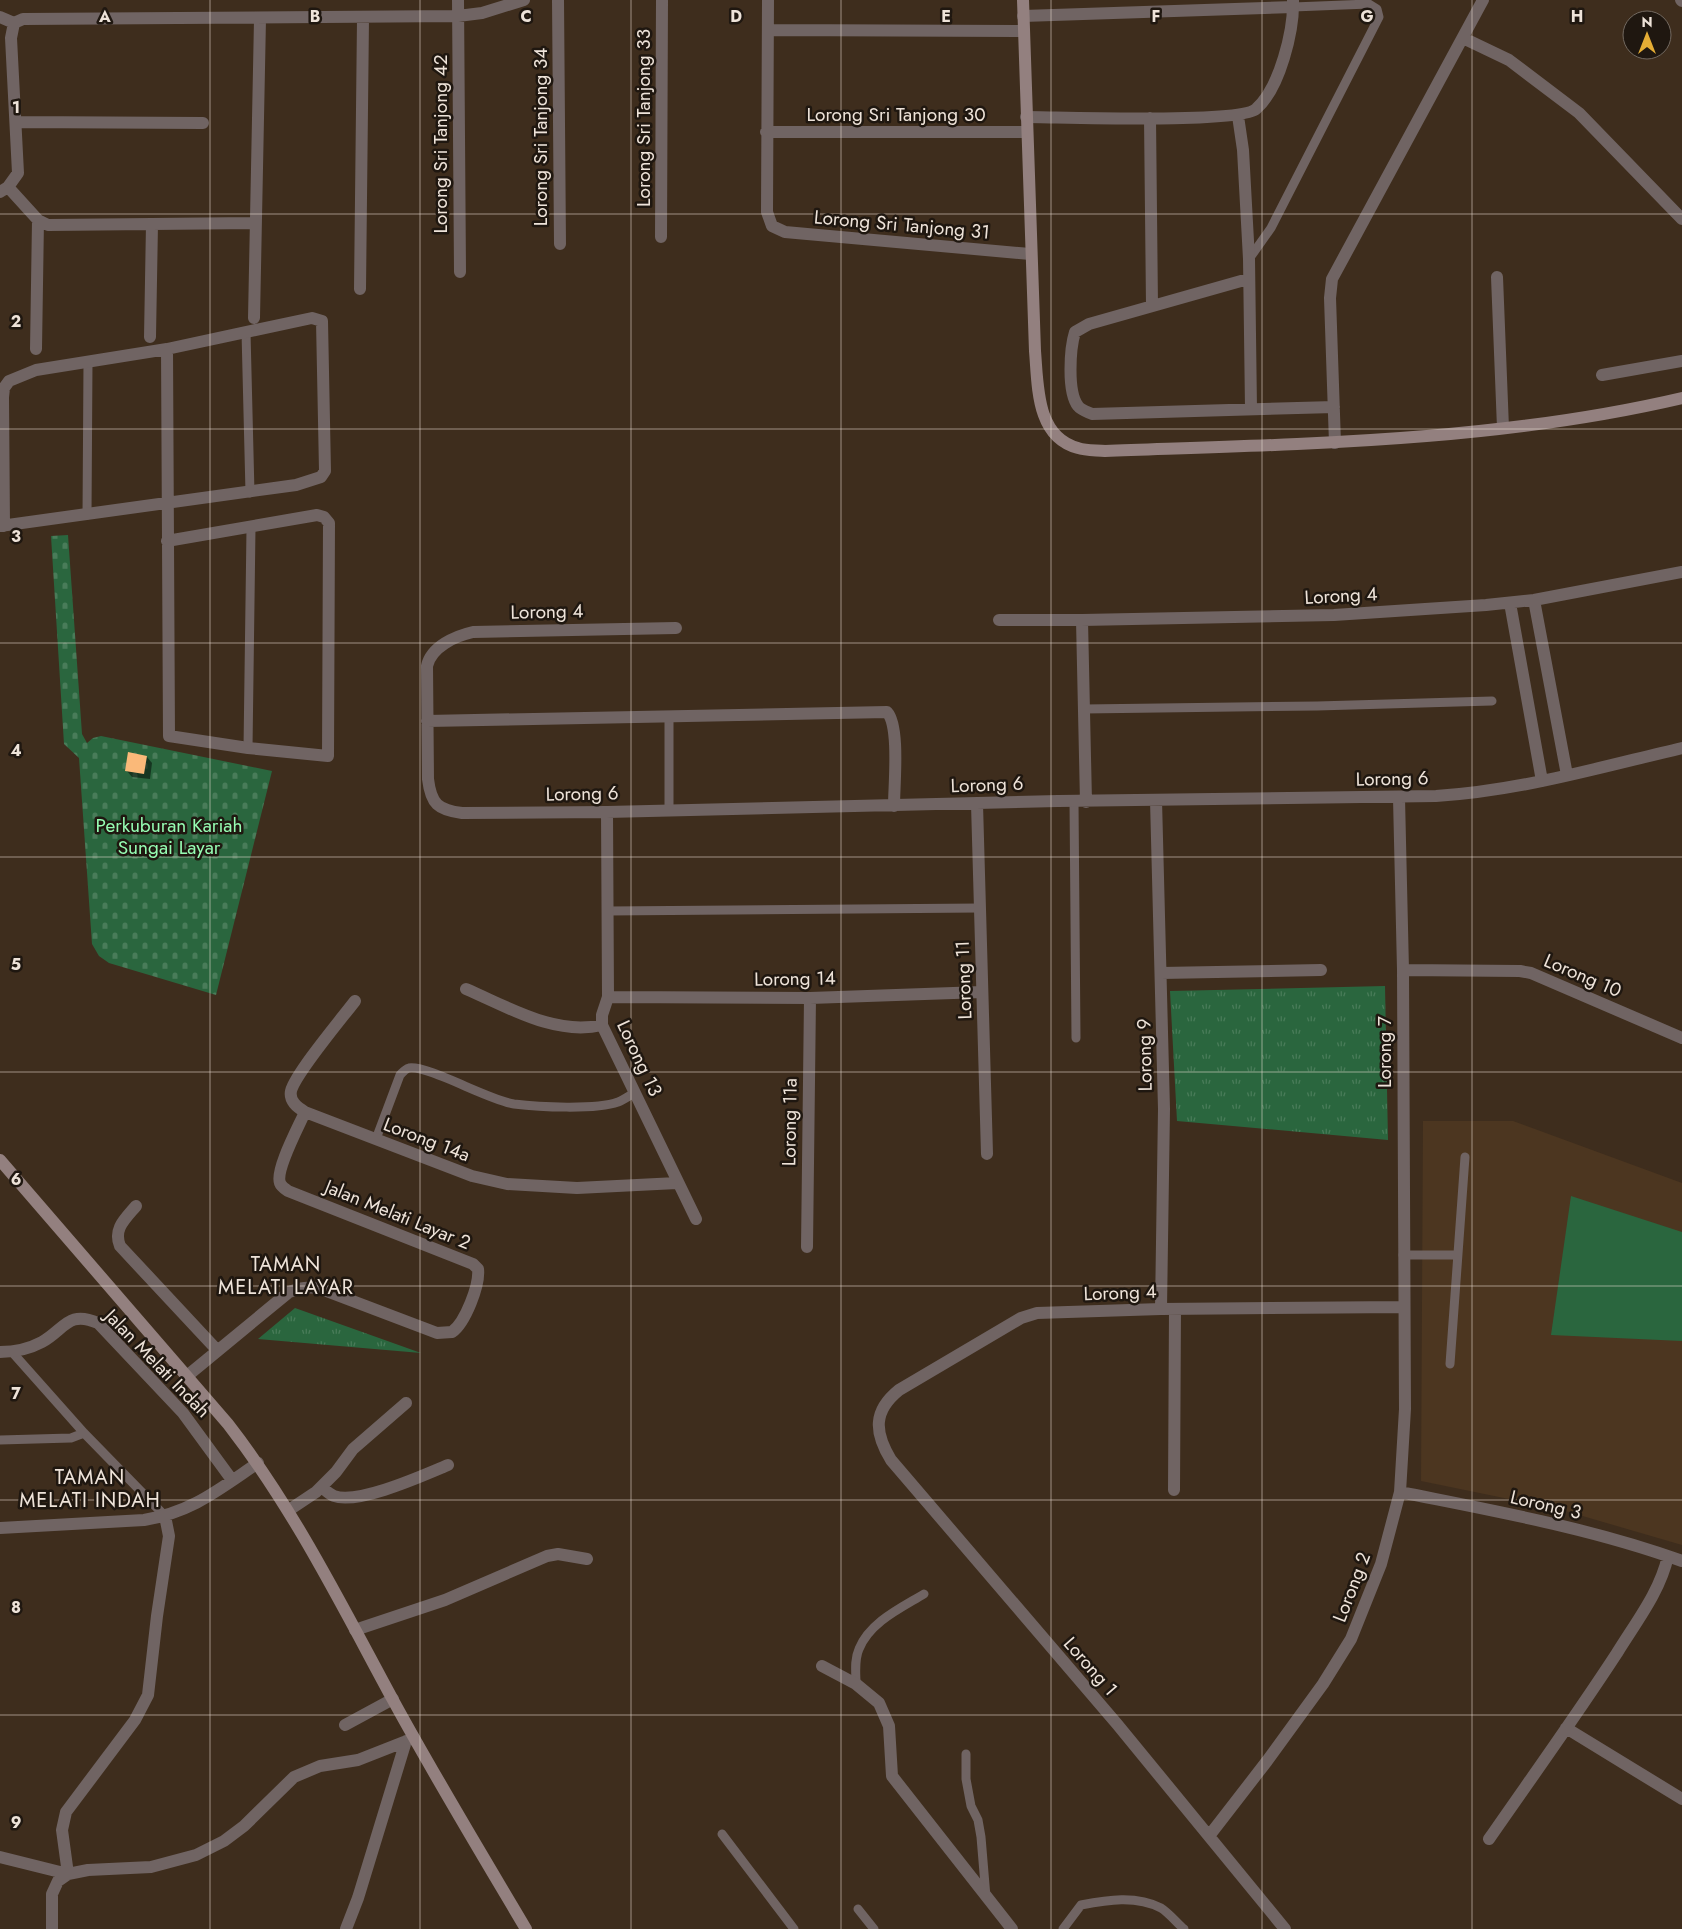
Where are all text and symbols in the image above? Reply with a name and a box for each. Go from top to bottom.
text: A [98,5,111,28]
text: B [310,5,320,28]
text: C [520,5,532,28]
text: D [730,5,742,28]
text: E [941,5,951,28]
text: F [1152,5,1160,28]
text: G [1360,5,1374,28]
text: H [1571,5,1583,28]
north arrow [1622,10,1672,60]
text: N [1641,12,1653,32]
street label: Lorong Sri Tanjong 33 [630,29,657,207]
street label: Lorong Sri Tanjong 34 [527,48,554,226]
street label: Lorong Sri Tanjong 42 [427,54,454,234]
text: 1 [12,96,20,119]
street label: Lorong Sri Tanjong 30 [806,101,986,128]
street label: Lorong Sri Tanjong 31 [813,203,991,246]
text: 2 [11,310,21,333]
text: 3 [11,525,21,548]
street label: Lorong 4 [1304,580,1378,611]
street label: Lorong 4 [510,597,584,626]
text: 4 [10,739,22,762]
street label: Lorong 6 [1355,764,1429,793]
street label: Lorong 6 [950,770,1024,799]
street label: Lorong 6 [545,779,619,808]
park label: Perkuburan Kariah Sungai Layar [96,812,242,861]
street label: Lorong 11 [949,940,978,1020]
street label: Lorong 10 [1540,947,1626,1004]
text: 5 [11,953,21,976]
street label: Lorong 14 [754,964,836,993]
street label: Lorong 13 [610,1016,669,1101]
street label: Lorong 7 [1371,1016,1398,1088]
street label: Lorong 9 [1130,1018,1159,1092]
street label: Lorong 11a [775,1078,804,1166]
street label: Lorong 14a [380,1111,474,1168]
text: 6 [11,1168,21,1191]
street label: Jalan Melati Layar 2 [318,1172,475,1256]
district label: TAMAN MELATI LAYAR [218,1250,354,1302]
street label: Lorong 4 [1083,1278,1157,1307]
street label: Jalan Melati Indah [97,1301,216,1424]
text: 7 [11,1382,21,1405]
district label: TAMAN MELATI INDAH [19,1463,161,1515]
street label: Lorong 3 [1508,1483,1584,1526]
street label: Lorong 2 [1326,1548,1377,1626]
text: 8 [11,1596,21,1619]
street label: Lorong 1 [1057,1631,1124,1702]
text: 9 [11,1811,21,1834]

